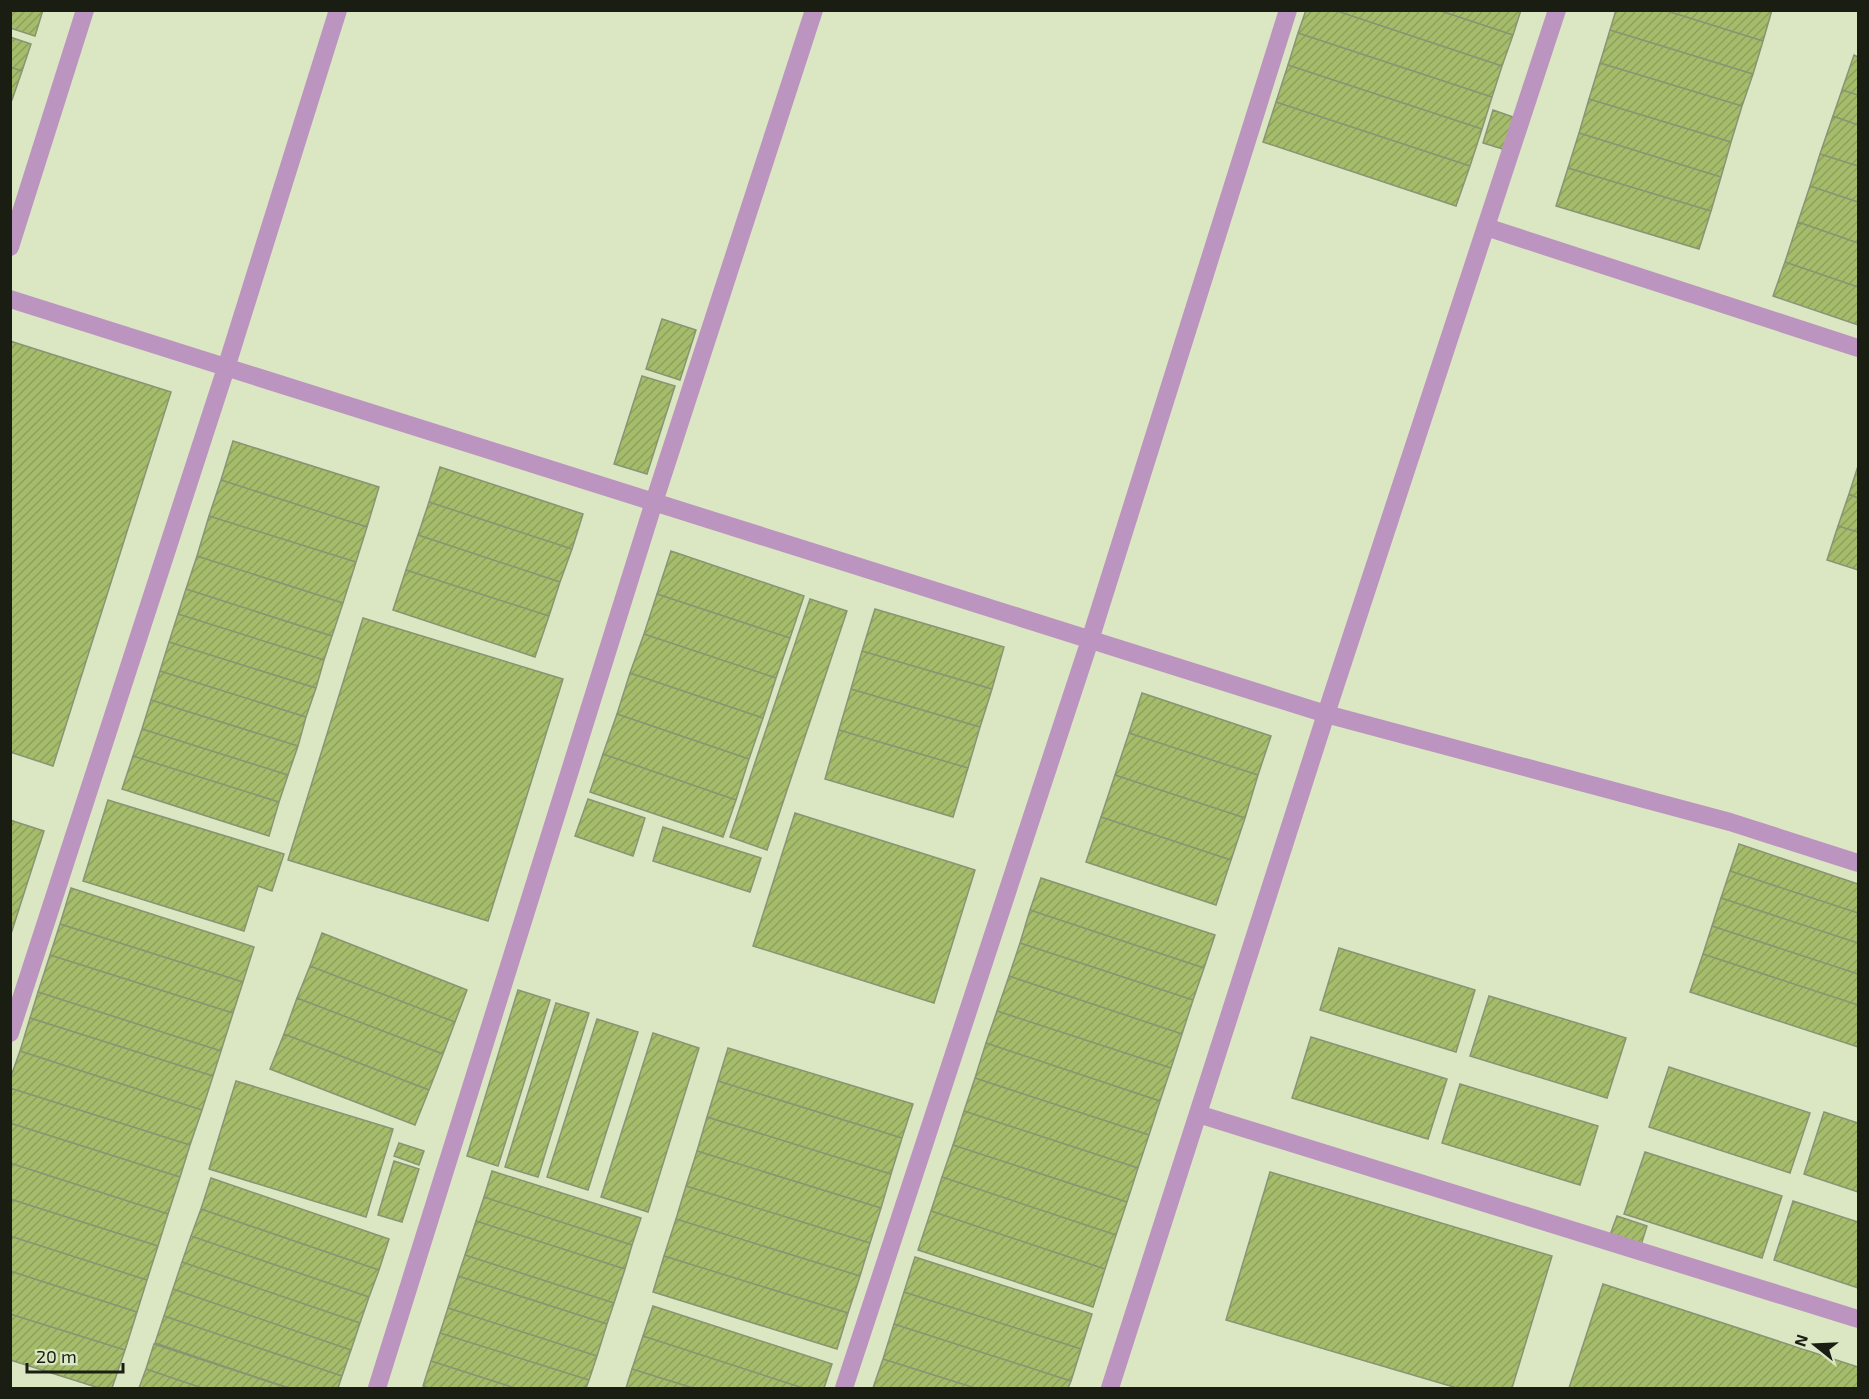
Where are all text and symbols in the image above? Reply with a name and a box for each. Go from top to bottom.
north arrow [1785,1315,1845,1375]
text: N [1789,1332,1811,1349]
scale bar [27,1336,123,1374]
text: 20 m [36,1345,77,1367]

